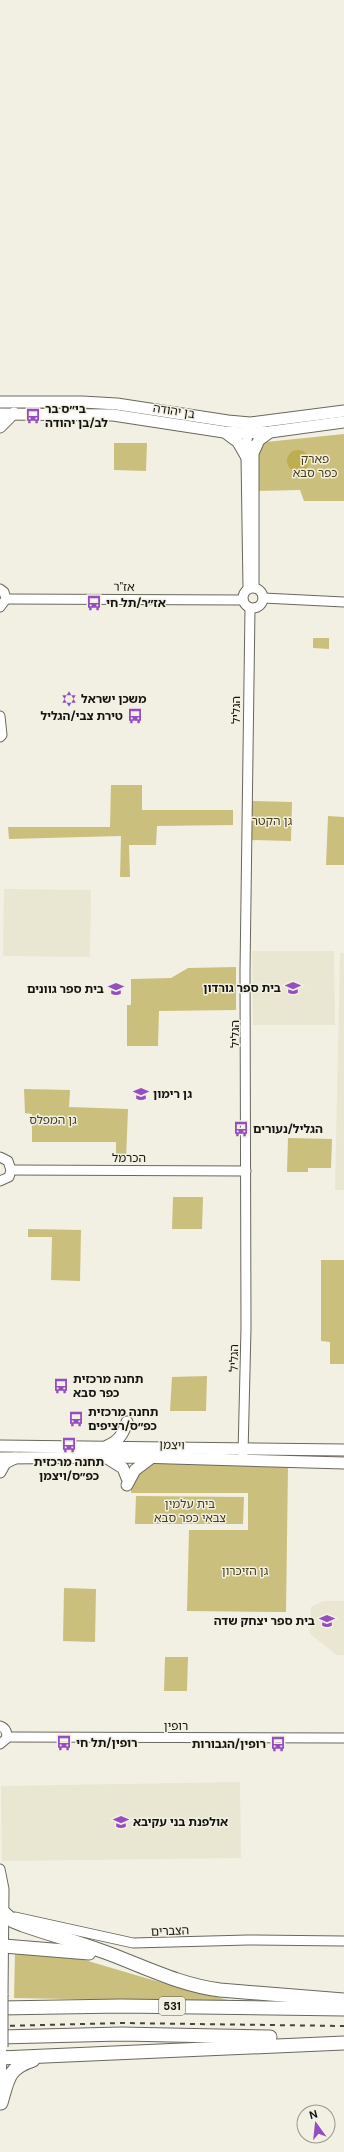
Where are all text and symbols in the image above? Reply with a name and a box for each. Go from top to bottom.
street label: בן יהודה [152,400,196,422]
place label: בי״ס בר לב/בן יהודה [45,401,108,431]
bus stop icon: בי״ס בר לב/בן יהודה [24,407,42,425]
park label: פארק כפר סבא [293,451,337,481]
street label: אז"ר [113,579,135,595]
bus stop icon: אז״ר/תל חי [85,594,103,612]
place label: אז״ר/תל חי [106,595,166,611]
synagogue icon: משכן ישראל [60,690,78,708]
place label: משכן ישראל [81,691,147,707]
street label: הגליל [228,696,244,724]
bus stop icon: טירת צבי/הגליל [126,707,144,725]
place label: טירת צבי/הגליל [40,708,123,724]
park label: גן הקטר [252,813,293,829]
school or university icon: בית ספר גורדון [284,979,302,997]
school or university icon: בית ספר גוונים [107,980,125,998]
place label: בית ספר גורדון [203,980,281,996]
place label: בית ספר גוונים [27,981,104,997]
street label: הגליל [227,1020,243,1048]
school or university icon: גן רימון [132,1085,150,1103]
place label: גן רימון [153,1086,192,1102]
park label: גן המפלס [29,1112,77,1128]
bus stop icon: הגליל/נעורים [232,1120,250,1138]
place label: הגליל/נעורים [253,1121,323,1137]
street label: הכרמל [112,1150,146,1166]
street label: הגליל [226,1344,242,1372]
place label: תחנה מרכזית כפר סבא [73,1371,144,1401]
bus stop icon: תחנה מרכזית כפר סבא [52,1377,70,1395]
place label: תחנה מרכזית כפ״ס/רציפים [88,1404,159,1434]
bus stop icon: תחנה מרכזית כפ״ס/רציפים [67,1410,85,1428]
bus stop icon: תחנה מרכזית כפ״ס/ויצמן [60,1436,78,1454]
street label: ויצמן [159,1437,185,1453]
place label: תחנה מרכזית כפ״ס/ויצמן [34,1454,104,1484]
park label: בית עלמין צבאי כפר סבא [154,1496,226,1526]
park label: גן הזיכרון [222,1563,269,1579]
school or university icon: בית ספר יצחק שדה [318,1612,336,1630]
place label: בית ספר יצחק שדה [214,1613,315,1629]
street label: רופין [164,1718,188,1734]
bus stop icon: רופין/תל חי [55,1734,73,1752]
place label: רופין/תל חי [76,1735,138,1751]
bus stop icon: רופין/הגבורות [269,1735,287,1753]
place label: רופין/הגבורות [192,1736,266,1752]
school or university icon: אולפנת בני עקיבא [112,1813,130,1831]
place label: אולפנת בני עקיבא [133,1814,228,1830]
street label: הצברים [151,1922,189,1940]
road number: 531 [159,1997,185,2015]
north arrow [296,2104,336,2144]
text: N [308,2107,319,2122]

